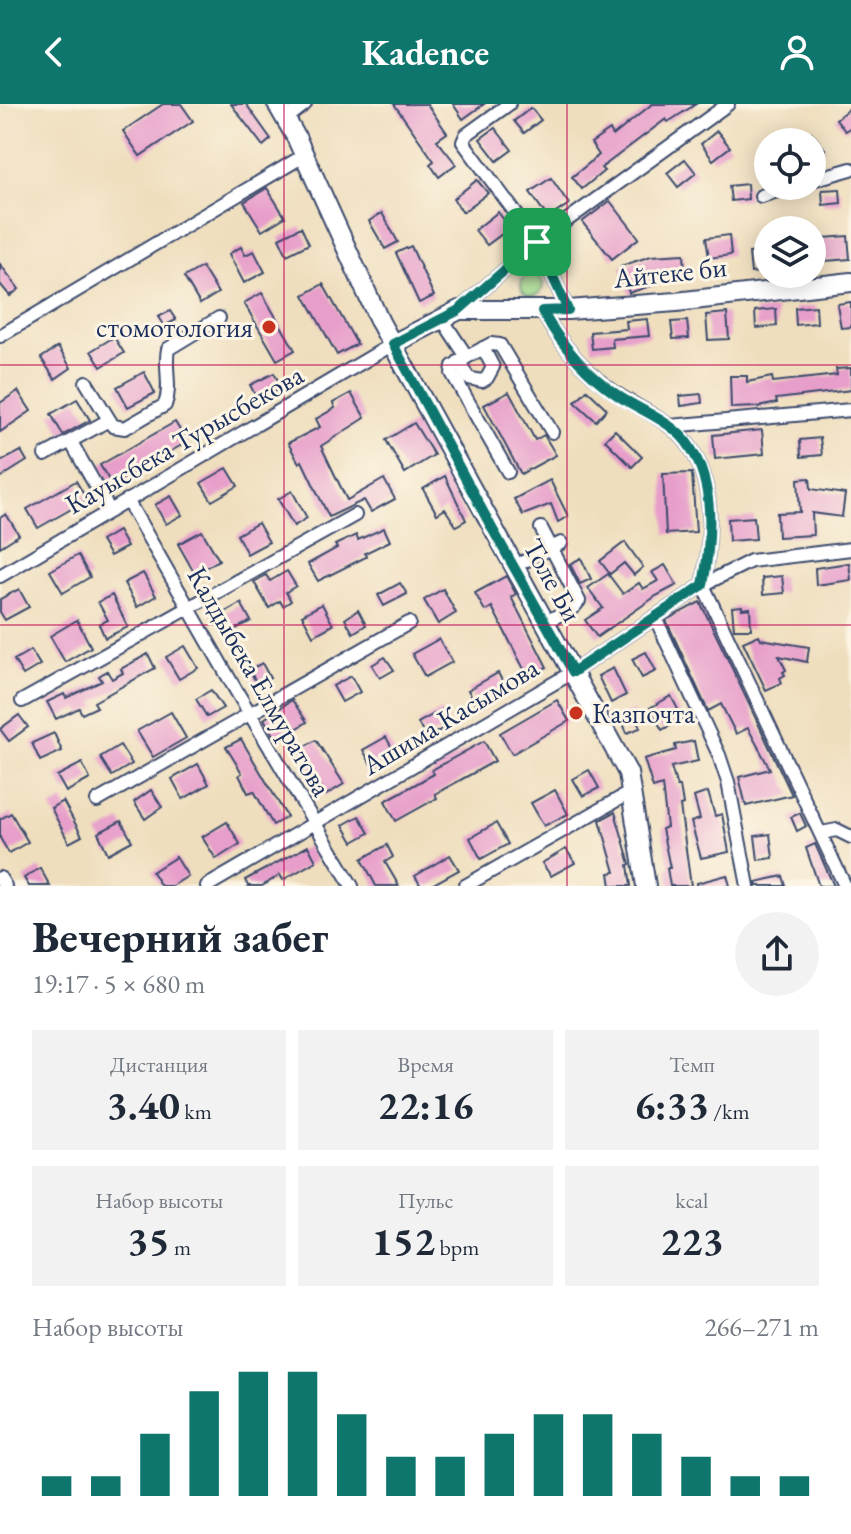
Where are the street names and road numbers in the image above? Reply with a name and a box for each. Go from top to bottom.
street label: Айтеке би [610,248,729,296]
street label: Кауысбека Турысбекова [58,356,310,522]
street label: Толе Би [515,532,591,628]
street label: Калдыбека Елмуратова [180,560,341,803]
street label: Ашима Касымова [354,649,546,783]

